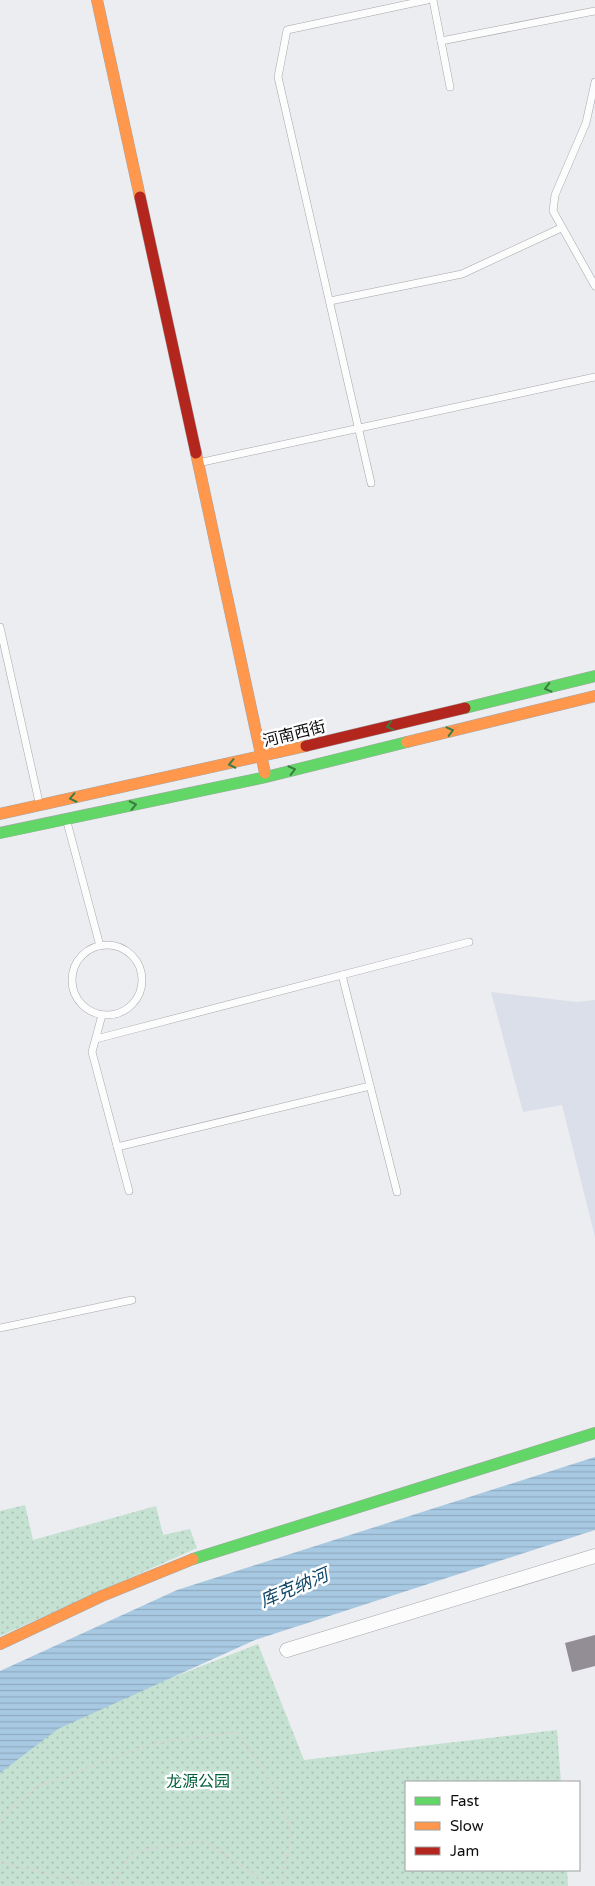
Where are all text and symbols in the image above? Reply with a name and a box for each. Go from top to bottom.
one-way arrow [543,682,552,693]
street label: 河南西街 [261,717,328,751]
one-way arrow [385,720,394,731]
one-way arrow [445,727,453,737]
one-way arrow [227,758,236,769]
one-way arrow [288,765,297,776]
one-way arrow [68,792,77,803]
one-way arrow [129,800,138,811]
water label: 库克纳河 [257,1563,334,1612]
park label: 龙源公园 [166,1772,230,1792]
legend [405,1781,580,1871]
text: Fast [450,1792,480,1810]
text: Slow [450,1817,484,1835]
text: Jam [450,1842,479,1860]

